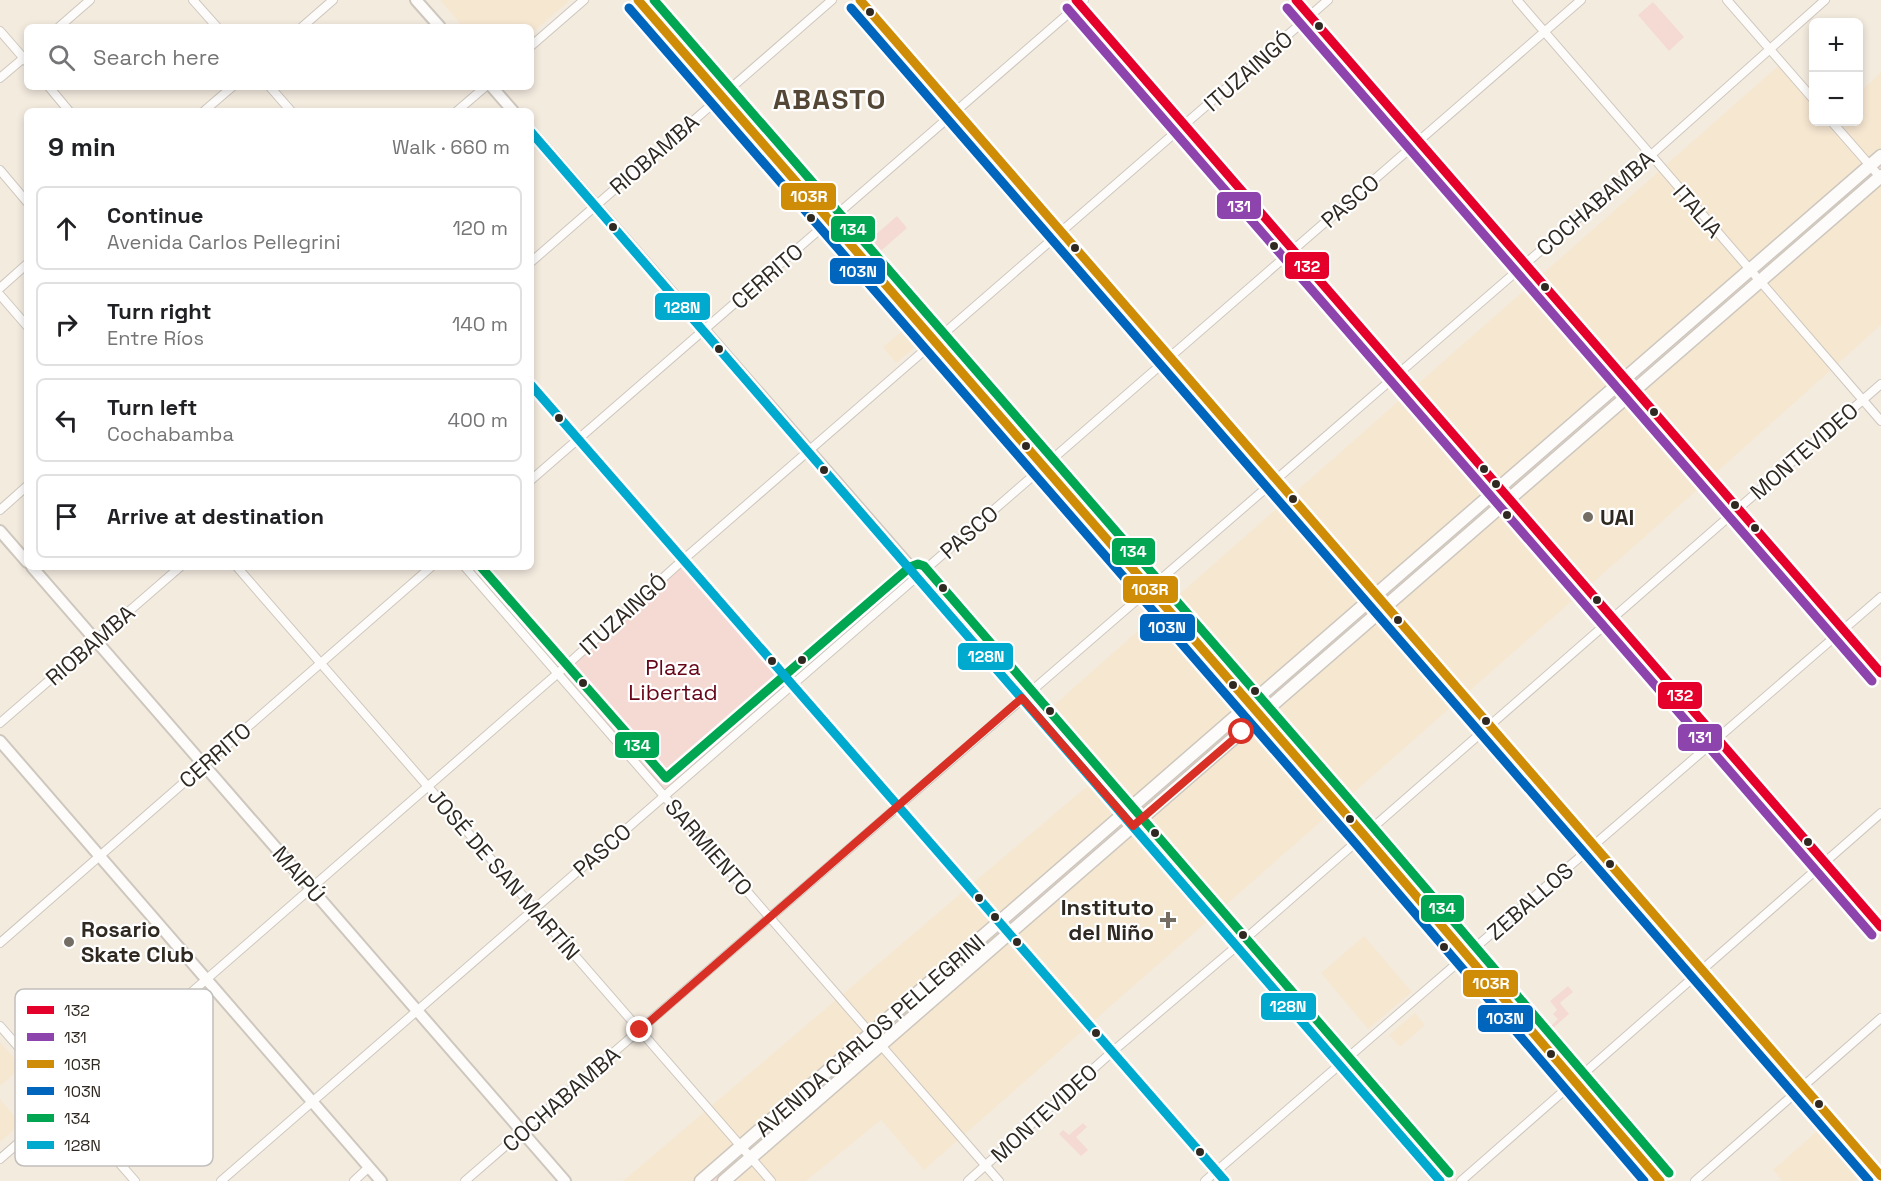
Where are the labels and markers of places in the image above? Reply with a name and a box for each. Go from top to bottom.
unlabelled marker [864,6,876,18]
unlabelled marker [1313,20,1325,32]
unlabelled marker [805,212,817,224]
unlabelled marker [607,221,619,233]
unlabelled marker [1268,240,1280,252]
unlabelled marker [1069,242,1081,254]
unlabelled marker [1539,281,1551,293]
unlabelled marker [713,343,725,355]
unlabelled marker [1648,406,1660,418]
unlabelled marker [553,412,565,424]
unlabelled marker [1020,440,1032,452]
unlabelled marker [1478,463,1490,475]
unlabelled marker [818,464,830,476]
unlabelled marker [1490,478,1502,490]
unlabelled marker [1287,493,1299,505]
unlabelled marker [1729,499,1741,511]
place label: UAI [1600,503,1634,531]
unlabelled marker [1501,509,1513,521]
marker: UAI [1581,510,1595,524]
unlabelled marker [1749,522,1761,534]
unlabelled marker [937,582,949,594]
unlabelled marker [1591,594,1603,606]
unlabelled marker [1392,614,1404,626]
unlabelled marker [796,654,808,666]
unlabelled marker [766,655,778,667]
unlabelled marker [577,677,589,689]
unlabelled marker [1227,679,1239,691]
unlabelled marker [1249,685,1261,697]
unlabelled marker [1044,705,1056,717]
unlabelled marker [1480,715,1492,727]
unlabelled marker [1344,813,1356,825]
unlabelled marker [1149,827,1161,839]
unlabelled marker [1802,836,1814,848]
unlabelled marker [1604,858,1616,870]
unlabelled marker [973,892,985,904]
place label: Instituto del Niño [1061,893,1154,946]
unlabelled marker [989,911,1001,923]
marker: Instituto del Niño [1159,911,1177,929]
place label: Rosario Skate Club [81,915,194,968]
unlabelled marker [1237,929,1249,941]
marker: Rosario Skate Club [62,935,76,949]
unlabelled marker [1011,936,1023,948]
unlabelled marker [1438,941,1450,953]
unlabelled marker [1090,1027,1102,1039]
unlabelled marker [1545,1048,1557,1060]
unlabelled marker [1813,1098,1825,1110]
unlabelled marker [1194,1146,1206,1158]

